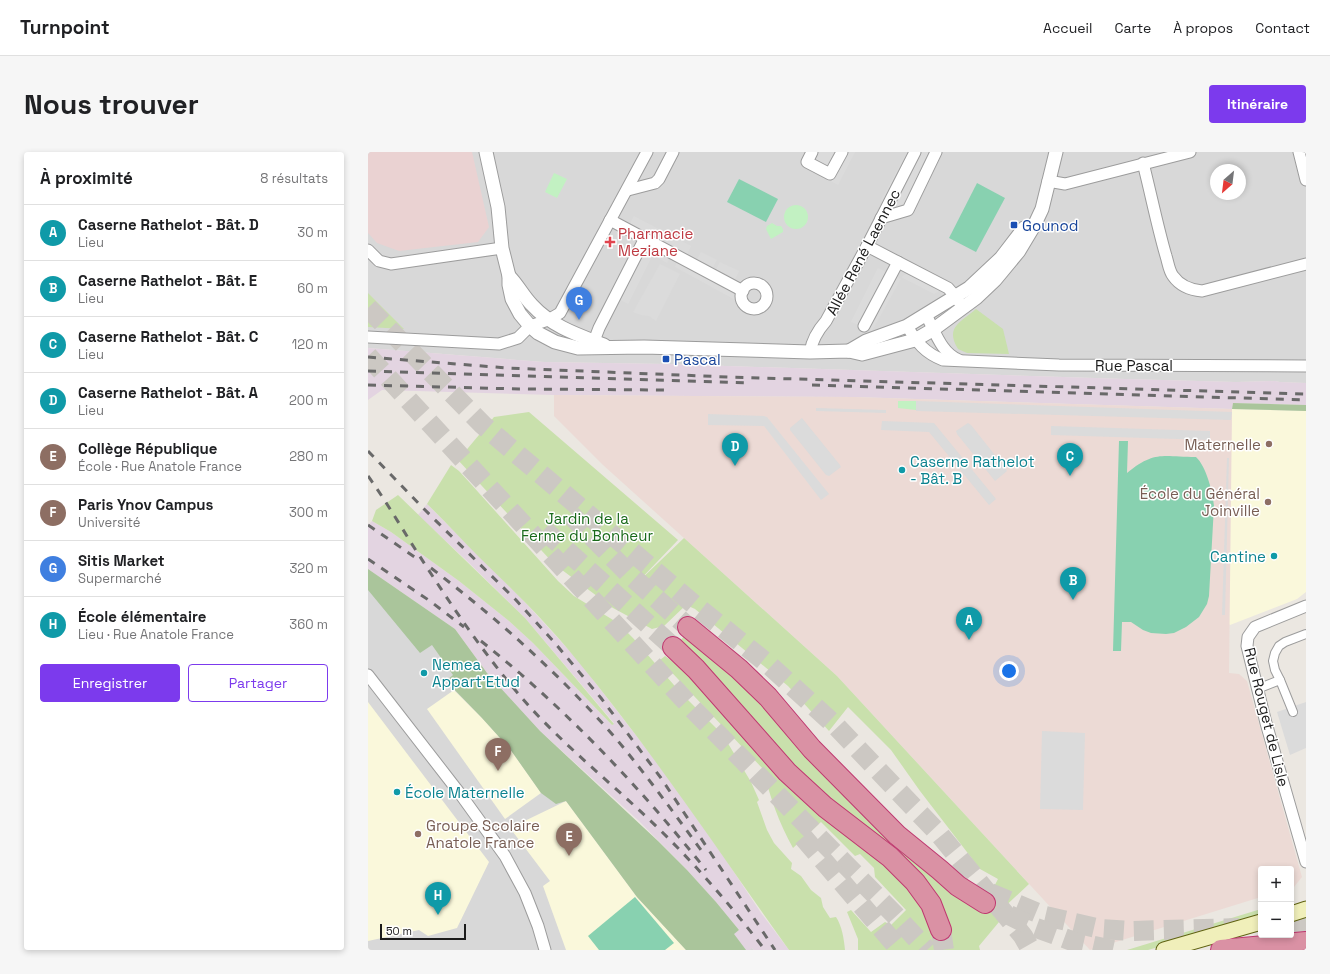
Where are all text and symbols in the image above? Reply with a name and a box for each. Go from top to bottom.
text: Turnpoint [20,15,110,40]
text: Accueil [1043,19,1092,37]
text: Carte [1114,19,1151,37]
text: À propos [1173,19,1233,37]
text: Contact [1255,19,1310,37]
button: Itinéraire [1209,85,1306,123]
text: Nous trouver [24,86,199,122]
north arrow [1210,164,1246,200]
text: À proximité [40,167,133,189]
text: 8 résultats [260,170,328,187]
street label: Allée René Laennec [822,186,904,318]
text: Caserne Rathelot - Bât. D [78,215,259,234]
place label: Gounod [1022,216,1078,235]
marker: Gounod [1009,220,1019,230]
text: A [49,224,57,241]
text: 30 m [297,224,328,241]
place label: Pharmacie Meziane [618,224,693,260]
text: Lieu [78,234,104,251]
marker: Pharmacie Meziane [605,237,615,247]
text: Caserne Rathelot - Bât. E [78,271,257,290]
text: B [49,280,57,297]
text: 60 m [297,280,328,297]
pin: G [566,287,592,320]
text: Lieu [78,290,104,307]
text: Caserne Rathelot - Bât. C [78,327,258,346]
text: C [49,336,57,353]
text: 120 m [292,336,328,353]
text: Lieu [78,346,104,363]
place label: Pascal [674,350,721,369]
marker: Pascal [661,354,671,364]
street label: Rue Pascal [1095,356,1173,375]
text: Caserne Rathelot - Bât. A [78,383,258,402]
text: D [49,392,57,409]
text: 200 m [289,392,328,409]
text: Lieu [78,402,104,419]
pin: D [722,433,748,466]
place label: Maternelle [1184,435,1261,454]
text: Collège République [78,439,217,458]
marker: Maternelle [1264,439,1274,449]
pin: C [1057,443,1083,476]
text: E [49,448,57,465]
text: 280 m [289,448,328,465]
place label: Caserne Rathelot - Bât. B [910,452,1035,488]
text: École · Rue Anatole France [78,458,242,475]
marker: Caserne Rathelot - Bât. B [897,465,907,475]
place label: École du Général Joinville [1140,484,1260,520]
text: Paris Ynov Campus [78,495,213,514]
marker: École du Général Joinville [1263,497,1273,507]
text: F [50,504,56,521]
text: 300 m [289,504,328,521]
park label: Jardin de la Ferme du Bonheur [521,509,653,545]
text: Université [78,514,141,531]
place label: Cantine [1210,547,1266,566]
text: Sitis Market [78,551,165,570]
marker: Cantine [1269,551,1279,561]
text: G [49,560,57,577]
text: 320 m [289,560,328,577]
pin: B [1060,567,1086,600]
text: Supermarché [78,570,162,587]
text: École élémentaire [78,607,206,626]
pin: A [956,607,982,640]
text: H [49,616,57,633]
text: 360 m [289,616,328,633]
text: Lieu · Rue Anatole France [78,626,234,643]
street label: Rue Rouget de Lisle [1240,645,1294,789]
place label: Nemea Appart'Etud [432,655,520,691]
your location [999,661,1019,681]
button: Enregistrer [40,664,180,702]
button: Partager [188,664,328,702]
marker: Nemea Appart'Etud [419,668,429,678]
pin: F [485,738,511,771]
place label: École Maternelle [405,783,525,802]
marker: École Maternelle [392,787,402,797]
place label: Groupe Scolaire Anatole France [426,816,540,852]
pin: E [556,823,582,856]
marker: Groupe Scolaire Anatole France [413,829,423,839]
map controls [1258,866,1294,938]
button: + [1258,866,1294,902]
pin: H [425,882,451,915]
button: − [1258,902,1294,938]
scale bar [380,922,466,941]
text: 50 m [386,924,412,938]

